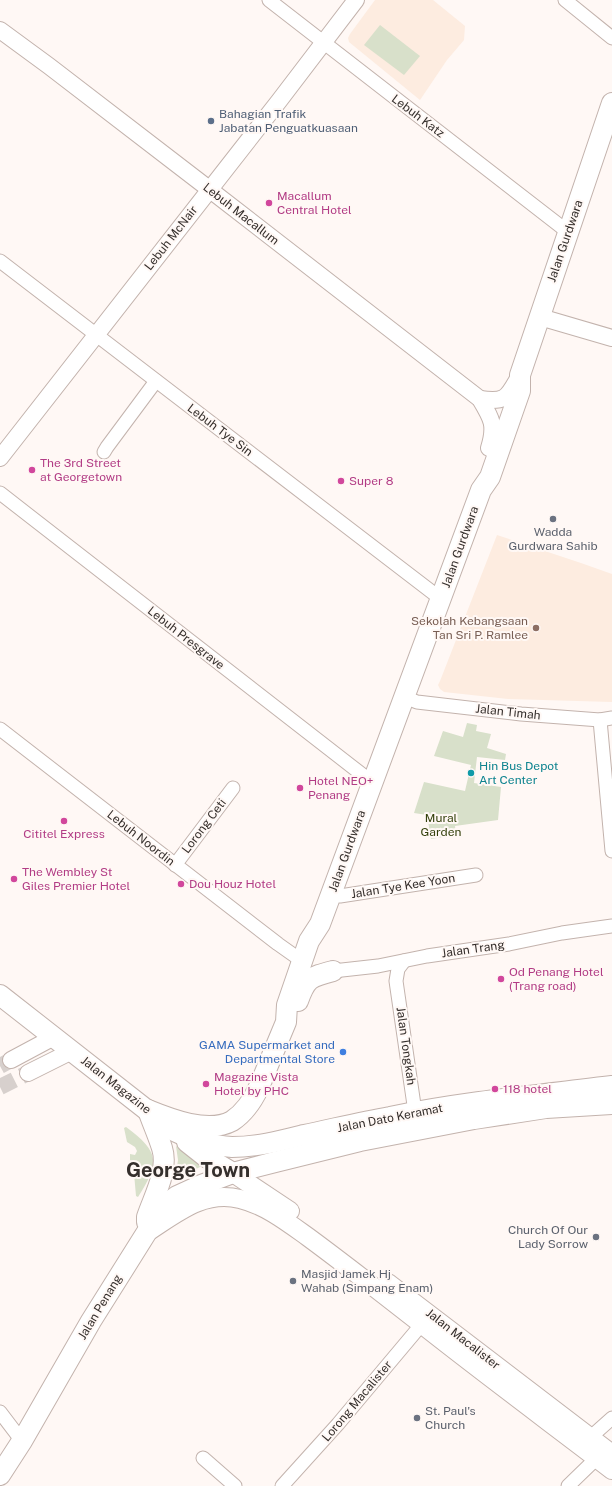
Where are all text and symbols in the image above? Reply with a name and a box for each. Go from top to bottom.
street label: Lebuh Katz [389,92,447,140]
place label: Bahagian Trafik Jabatan Penguatkuasaan [219,107,358,135]
marker: Bahagian Trafik Jabatan Penguatkuasaan [206,116,216,126]
street label: Lebuh Macallum [200,180,282,248]
place label: Macallum Central Hotel [277,189,352,217]
marker: Macallum Central Hotel [264,198,274,208]
street label: Jalan Gurdwara [544,198,586,284]
street label: Lebuh McNair [142,203,201,273]
street label: Lebuh Tye Sin [185,401,255,459]
place label: The 3rd Street at Georgetown [40,456,122,484]
marker: The 3rd Street at Georgetown [27,465,37,475]
place label: Super 8 [349,474,394,488]
marker: Super 8 [336,476,346,486]
street label: Jalan Gurdwara [439,504,481,590]
marker: Wadda Gurdwara Sahib [548,514,558,524]
place label: Wadda Gurdwara Sahib [508,525,598,553]
street label: Lebuh Presgrave [145,604,227,672]
place label: Sekolah Kebangsaan Tan Sri P. Ramlee [411,614,528,642]
marker: Sekolah Kebangsaan Tan Sri P. Ramlee [531,623,541,633]
street label: Jalan Timah [475,702,541,722]
place label: Hin Bus Depot Art Center [479,759,559,787]
marker: Hin Bus Depot Art Center [466,768,476,778]
place label: Hotel NEO+ Penang [308,774,373,802]
marker: Hotel NEO+ Penang [295,783,305,793]
street label: Lorong Ceti [179,796,229,856]
street label: Lebuh Noordin [104,807,178,869]
street label: Jalan Gurdwara [326,808,368,894]
park label: Mural Garden [421,811,462,839]
marker: Cititel Express [59,816,69,826]
place label: Cititel Express [23,827,105,841]
place label: The Wembley St Giles Premier Hotel [22,865,131,893]
street label: Jalan Tye Kee Yoon [350,871,456,901]
marker: The Wembley St Giles Premier Hotel [9,874,19,884]
place label: Dou Houz Hotel [189,877,276,891]
marker: Dou Houz Hotel [176,879,186,889]
street label: Jalan Trang [441,938,505,960]
place label: Od Penang Hotel (Trang road) [509,965,604,993]
marker: Od Penang Hotel (Trang road) [496,974,506,984]
street label: Jalan Tongkah [394,1006,418,1086]
place label: GAMA Supermarket and Departmental Store [199,1038,335,1066]
marker: GAMA Supermarket and Departmental Store [338,1047,348,1057]
street label: Jalan Magazine [78,1053,154,1117]
place label: Magazine Vista Hotel by PHC [214,1070,298,1098]
marker: Magazine Vista Hotel by PHC [201,1079,211,1089]
place label: 118 hotel [503,1082,552,1096]
marker: 118 hotel [490,1084,500,1094]
street label: Jalan Dato Keramat [336,1101,444,1135]
district label: George Town [126,1158,250,1182]
place label: Church Of Our Lady Sorrow [508,1223,589,1251]
marker: Church Of Our Lady Sorrow [591,1232,601,1242]
place label: Masjid Jamek Hj Wahab (Simpang Enam) [301,1267,433,1295]
street label: Jalan Penang [75,1272,125,1342]
marker: Masjid Jamek Hj Wahab (Simpang Enam) [288,1276,298,1286]
street label: Jalan Macalister [423,1306,503,1372]
street label: Lorong Macalister [319,1358,395,1444]
place label: St. Paul's Church [425,1404,475,1432]
marker: St. Paul's Church [412,1413,422,1423]

